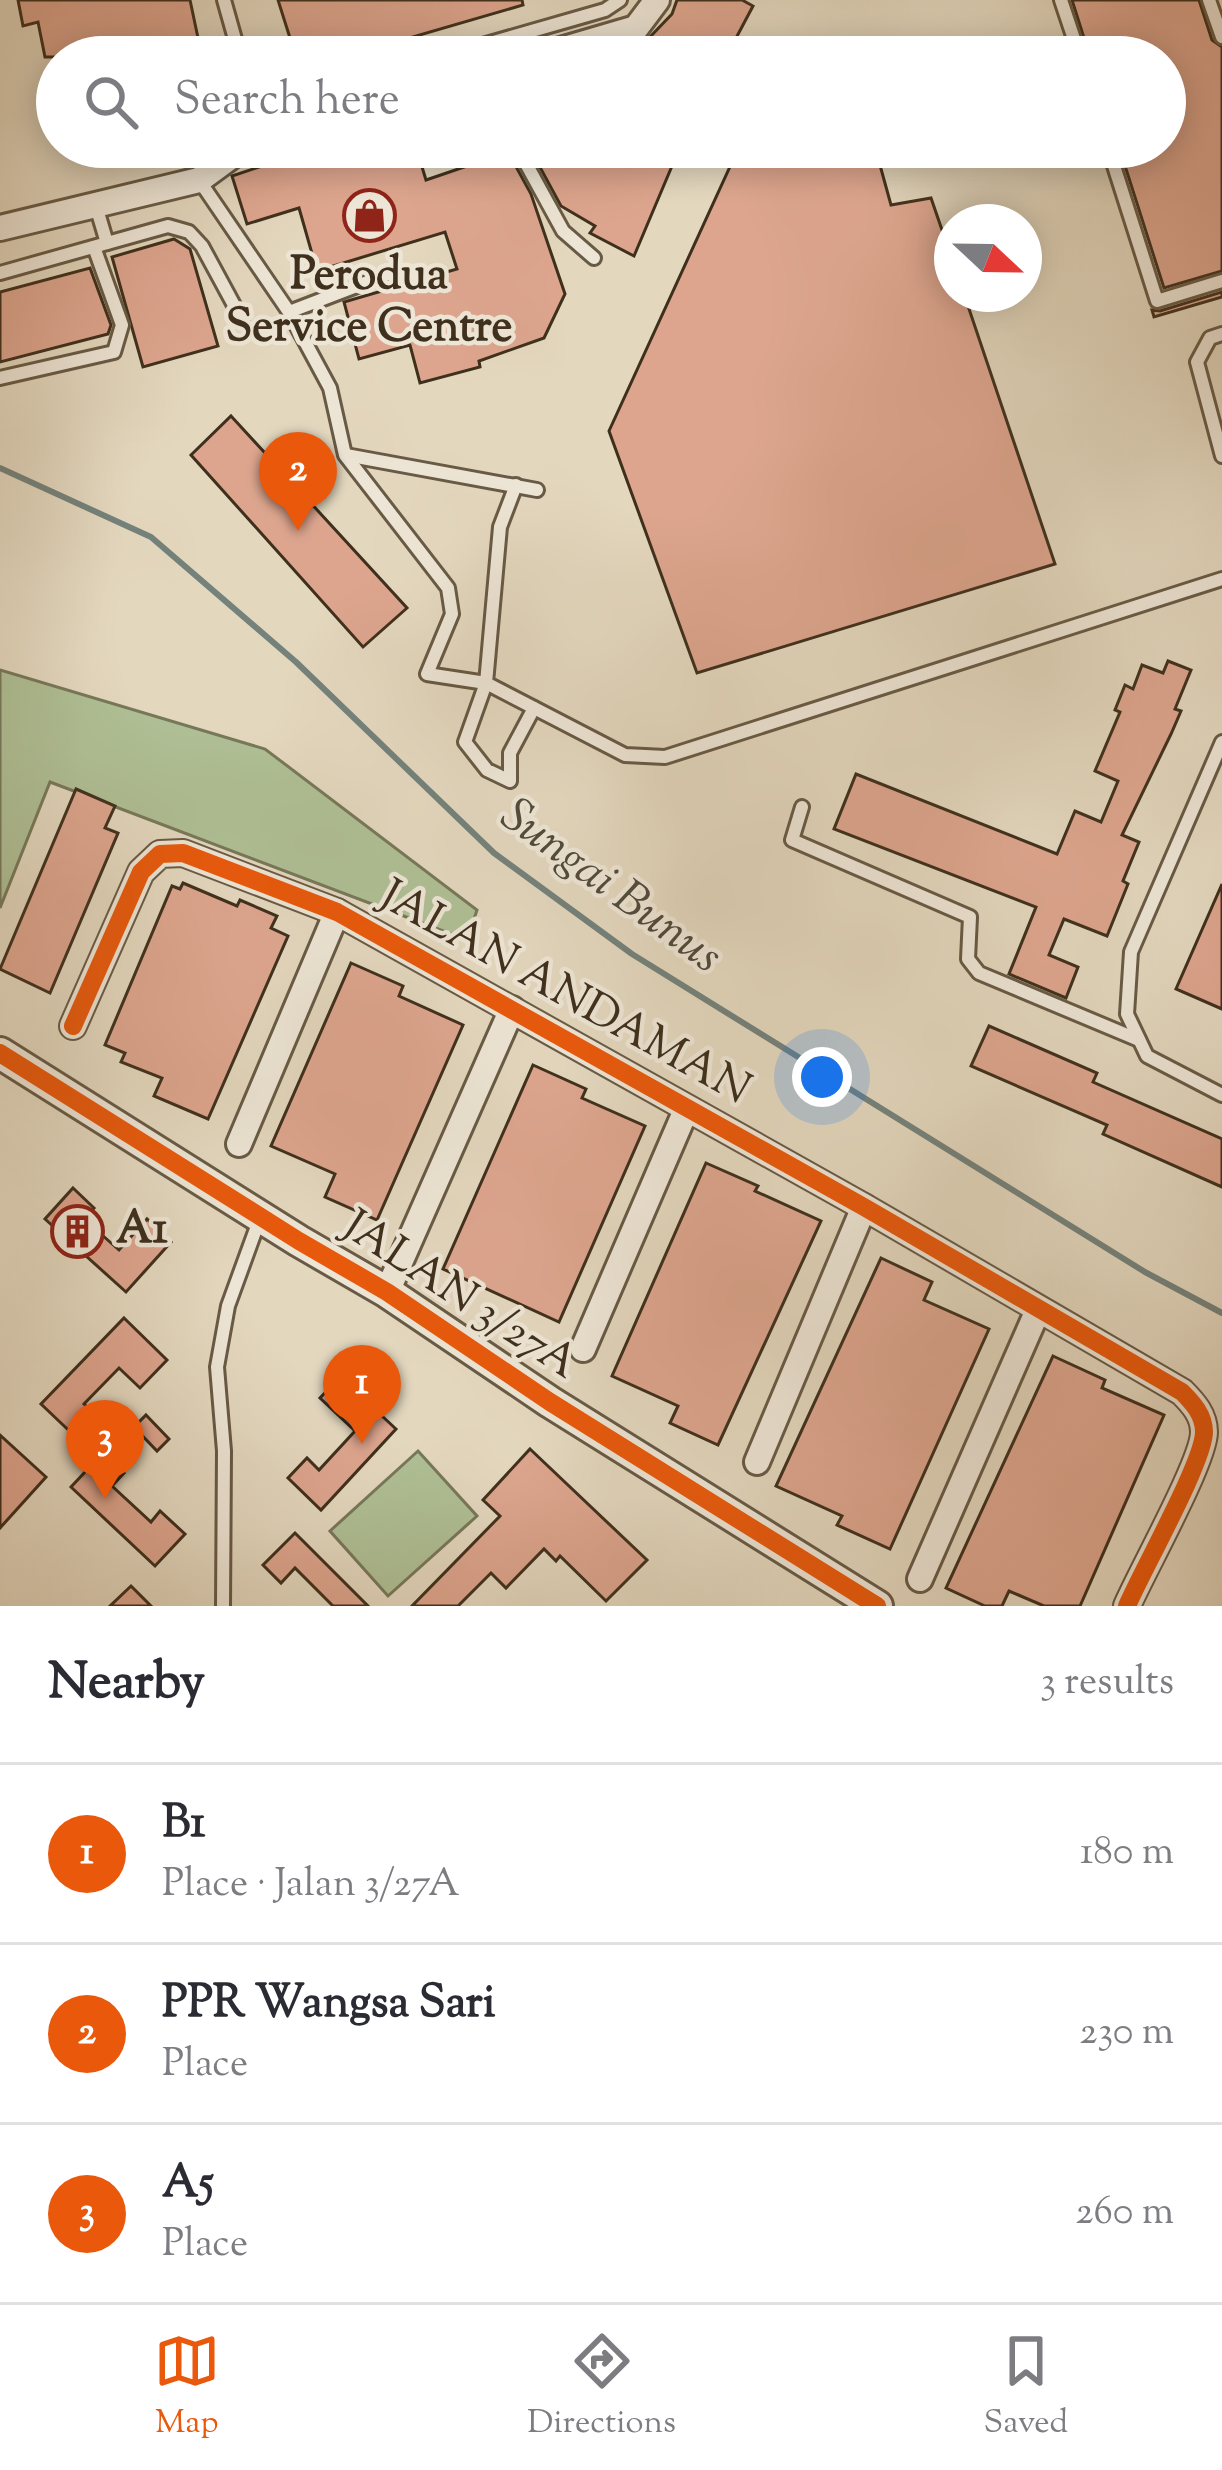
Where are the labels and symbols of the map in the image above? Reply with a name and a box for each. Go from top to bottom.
shop icon: Perodua Service Centre [341,188,397,244]
north arrow [934,204,1042,312]
place label: Perodua Service Centre [225,245,513,362]
pin: 2 [259,432,337,531]
water label: Sungai Bunus [485,784,735,992]
street label: JALAN ANDAMAN [364,865,761,1124]
your location [792,1047,852,1107]
street label: JALAN 3/27A [326,1195,590,1398]
place label: A1 [116,1199,169,1264]
building icon: A1 [49,1203,105,1259]
pin: 1 [323,1345,401,1444]
pin: 3 [66,1400,144,1499]

